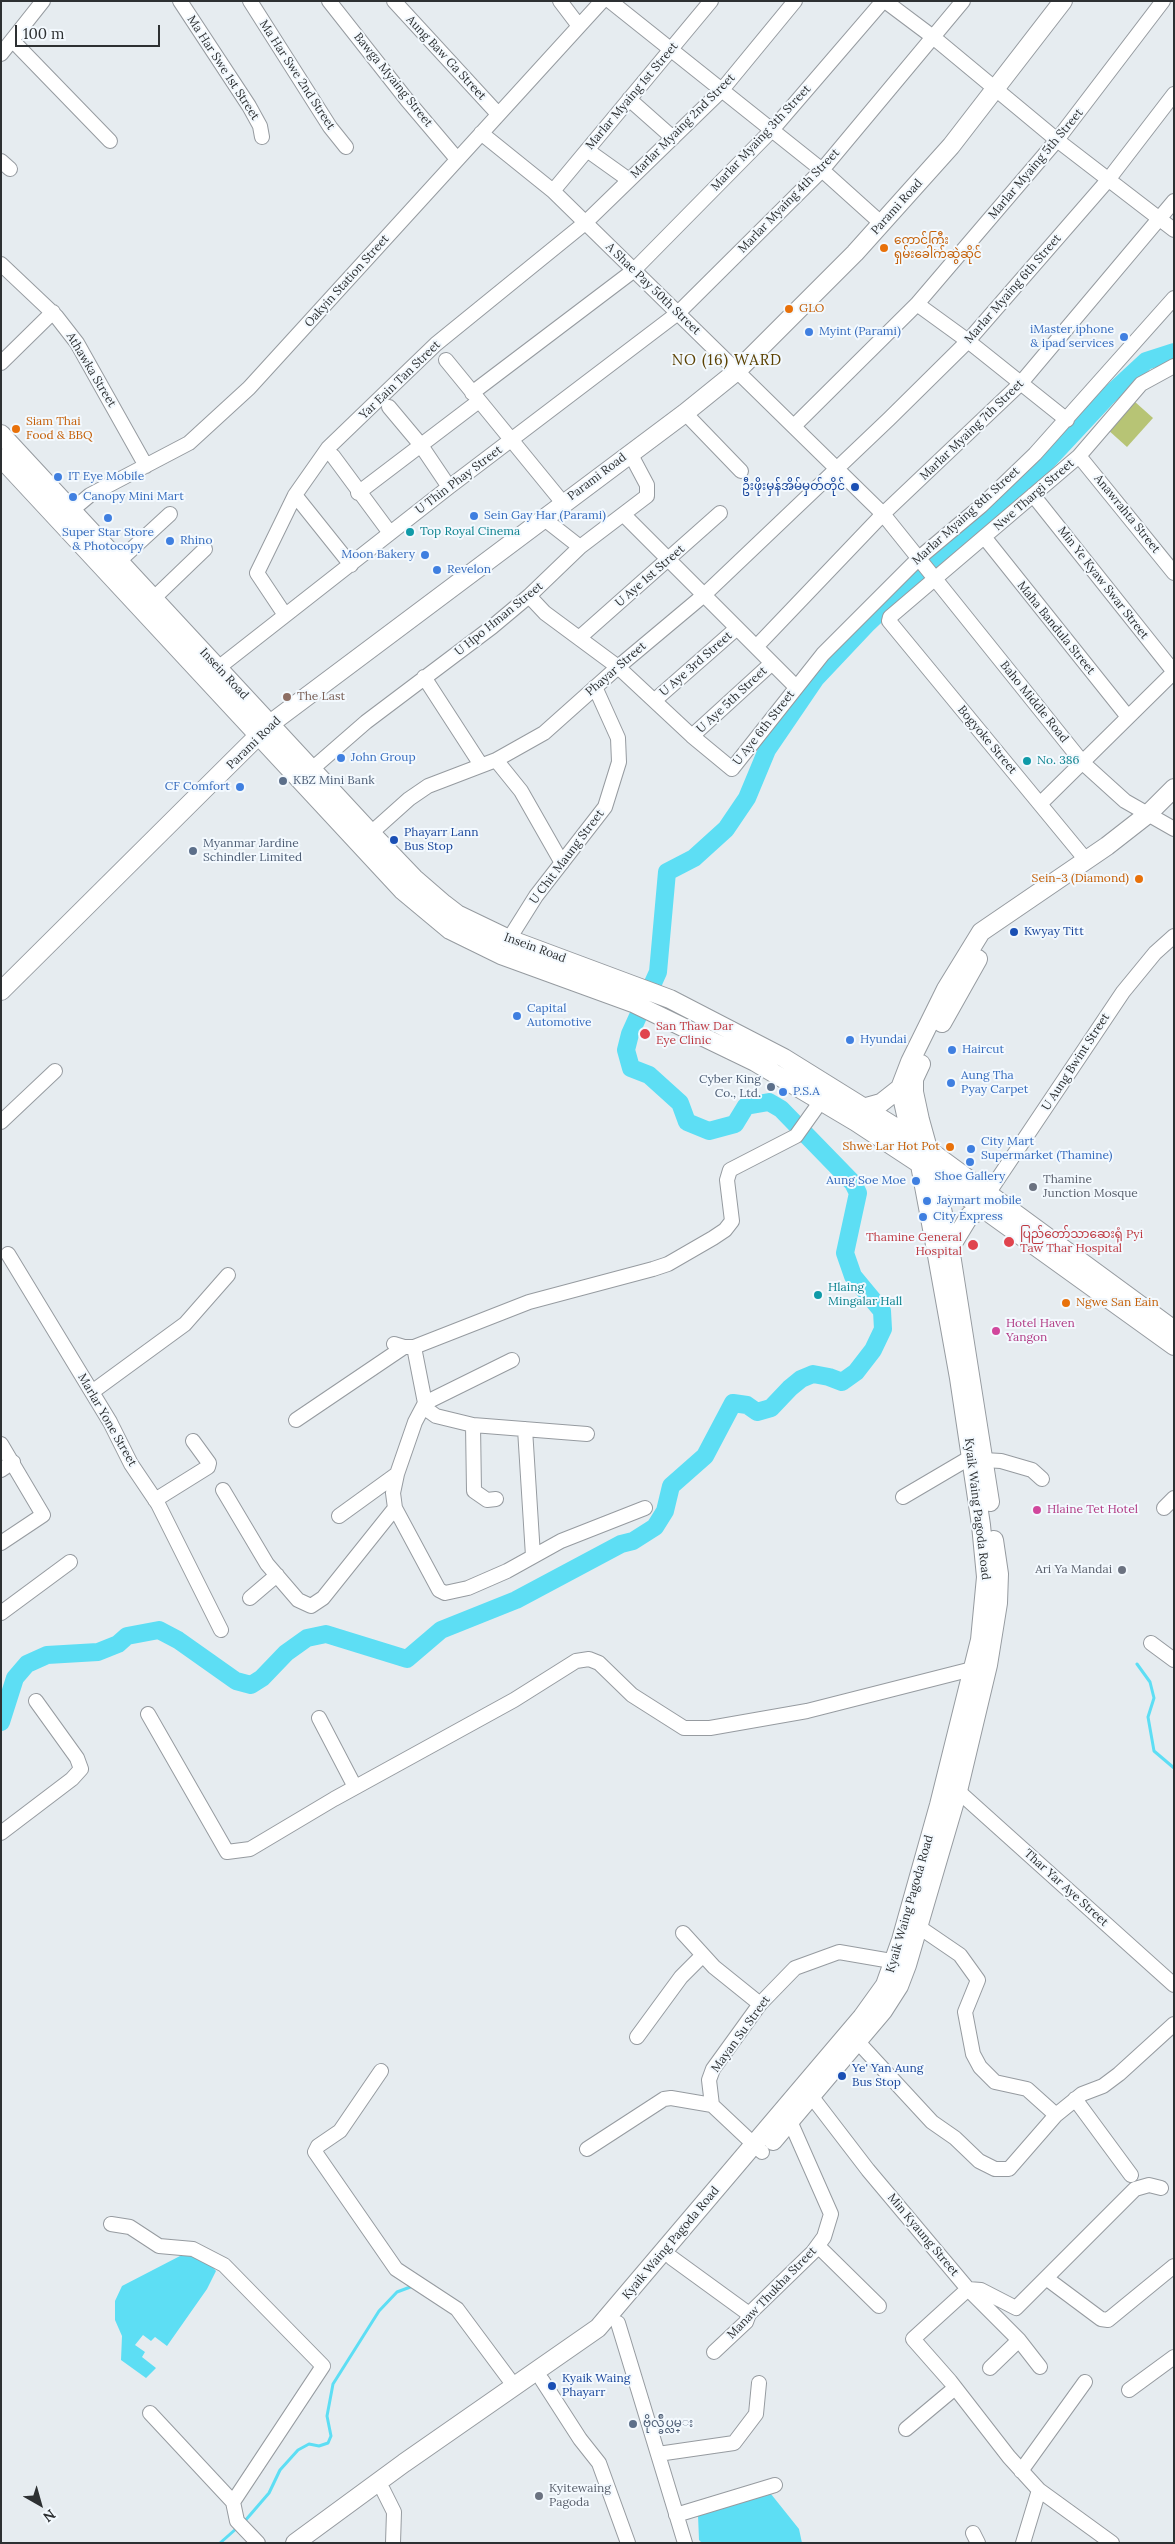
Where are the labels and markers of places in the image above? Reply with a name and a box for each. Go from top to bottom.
place label: တောင်ကြီး ရှမ်းခေါက်ဆွဲဆိုင် [894,234,981,262]
marker: တောင်ကြီး ရှမ်းခေါက်ဆွဲဆိုင် [878,242,890,254]
place label: GLO [799,302,824,316]
marker: GLO [783,303,795,315]
place label: iMaster iphone & ipad services [1030,323,1114,351]
place label: Myint (Parami) [819,325,901,339]
marker: Myint (Parami) [803,326,815,338]
marker: iMaster iphone & ipad services [1118,331,1130,343]
place label: Siam Thai Food & BBQ [26,415,93,443]
marker: Siam Thai Food & BBQ [10,423,22,435]
place label: IT Eye Mobile [68,470,144,484]
marker: IT Eye Mobile [52,471,64,483]
place label: ဦးဖိုးမှန်အိမ်မှတ်တိုင် [742,480,845,494]
marker: ဦးဖိုးမှန်အိမ်မှတ်တိုင် [849,481,861,493]
place label: Canopy Mini Mart [83,490,184,504]
marker: Canopy Mini Mart [67,491,79,503]
place label: Sein Gay Har (Parami) [484,509,606,523]
marker: Sein Gay Har (Parami) [468,510,480,522]
marker: Super Star Store & Photocopy [102,512,114,524]
place label: Top Royal Cinema [420,525,520,539]
place label: Super Star Store & Photocopy [62,526,154,554]
marker: Top Royal Cinema [404,526,416,538]
place label: Rhino [180,534,212,548]
marker: Rhino [164,535,176,547]
place label: Moon Bakery [341,548,415,562]
marker: Moon Bakery [419,549,431,561]
place label: Revelon [447,563,491,577]
marker: Revelon [431,564,443,576]
place label: The Last [297,690,345,704]
marker: The Last [281,691,293,703]
place label: John Group [351,751,416,765]
marker: John Group [335,752,347,764]
place label: No. 386 [1037,754,1080,768]
marker: No. 386 [1021,755,1033,767]
place label: KBZ Mini Bank [293,774,375,788]
marker: KBZ Mini Bank [277,775,289,787]
place label: CF Comfort [165,780,230,794]
marker: CF Comfort [234,781,246,793]
place label: Phayarr Lann Bus Stop [404,826,478,854]
marker: Phayarr Lann Bus Stop [388,834,400,846]
place label: Myanmar Jardine Schindler Limited [203,837,302,865]
marker: Myanmar Jardine Schindler Limited [187,845,199,857]
place label: Sein-3 (Diamond) [1032,872,1129,886]
marker: Sein-3 (Diamond) [1133,873,1145,885]
place label: Kwyay Titt [1024,925,1084,939]
marker: Kwyay Titt [1008,926,1020,938]
place label: Capital Automotive [527,1002,592,1030]
marker: Capital Automotive [511,1010,523,1022]
place label: San Thaw Dar Eye Clinic [656,1020,733,1048]
marker: San Thaw Dar Eye Clinic [638,1027,652,1041]
place label: Hyundai [860,1033,907,1047]
marker: Hyundai [844,1034,856,1046]
place label: Haircut [962,1043,1004,1057]
marker: Haircut [946,1044,958,1056]
place label: Aung Tha Pyay Carpet [961,1069,1028,1097]
place label: Cyber King Co., Ltd. [699,1073,761,1101]
marker: Aung Tha Pyay Carpet [945,1077,957,1089]
marker: Cyber King Co., Ltd. [765,1081,777,1093]
place label: P.S.A [793,1085,820,1099]
marker: P.S.A [777,1086,789,1098]
place label: City Mart Supermarket (Thamine) [981,1135,1112,1163]
place label: Shwe Lar Hot Pot [842,1140,940,1154]
marker: Shwe Lar Hot Pot [944,1141,956,1153]
marker: City Mart Supermarket (Thamine) [965,1143,977,1155]
marker: Shoe Gallery [964,1156,976,1168]
place label: Shoe Gallery [935,1170,1005,1184]
place label: Thamine Junction Mosque [1043,1173,1138,1201]
place label: Aung Soe Moe [826,1174,906,1188]
marker: Aung Soe Moe [910,1175,922,1187]
marker: Thamine Junction Mosque [1027,1181,1039,1193]
place label: Jaymart mobile [937,1194,1022,1208]
marker: Jaymart mobile [921,1195,933,1207]
place label: City Express [933,1210,1003,1224]
marker: City Express [917,1211,929,1223]
place label: ပြည်တော်သာဆေးရုံ Pyi Taw Thar Hospital [1020,1228,1143,1256]
place label: Thamine General Hospital [866,1231,962,1259]
marker: ပြည်တော်သာဆေးရုံ Pyi Taw Thar Hospital [1002,1235,1016,1249]
marker: Thamine General Hospital [966,1238,980,1252]
place label: Hlaing Mingalar Hall [828,1281,902,1309]
marker: Hlaing Mingalar Hall [812,1289,824,1301]
place label: Ngwe San Eain [1076,1296,1159,1310]
marker: Ngwe San Eain [1060,1297,1072,1309]
place label: Hotel Haven Yangon [1006,1317,1075,1345]
marker: Hotel Haven Yangon [990,1325,1002,1337]
place label: Hlaine Tet Hotel [1047,1503,1138,1517]
marker: Hlaine Tet Hotel [1031,1504,1043,1516]
place label: Ari Ya Mandai [1035,1563,1112,1577]
marker: Ari Ya Mandai [1116,1564,1128,1576]
place label: Ye' Yan Aung Bus Stop [852,2062,923,2090]
marker: Ye' Yan Aung Bus Stop [836,2070,848,2082]
place label: Kyaik Waing Phayarr [562,2372,630,2400]
marker: Kyaik Waing Phayarr [546,2380,558,2392]
place label: ဗိုလ္ခ်ဳပ္လမ္း [643,2417,693,2431]
marker: ဗိုလ္ခ်ဳပ္လမ္း [627,2418,639,2430]
place label: Kyitewaing Pagoda [549,2482,611,2510]
marker: Kyitewaing Pagoda [533,2490,545,2502]

